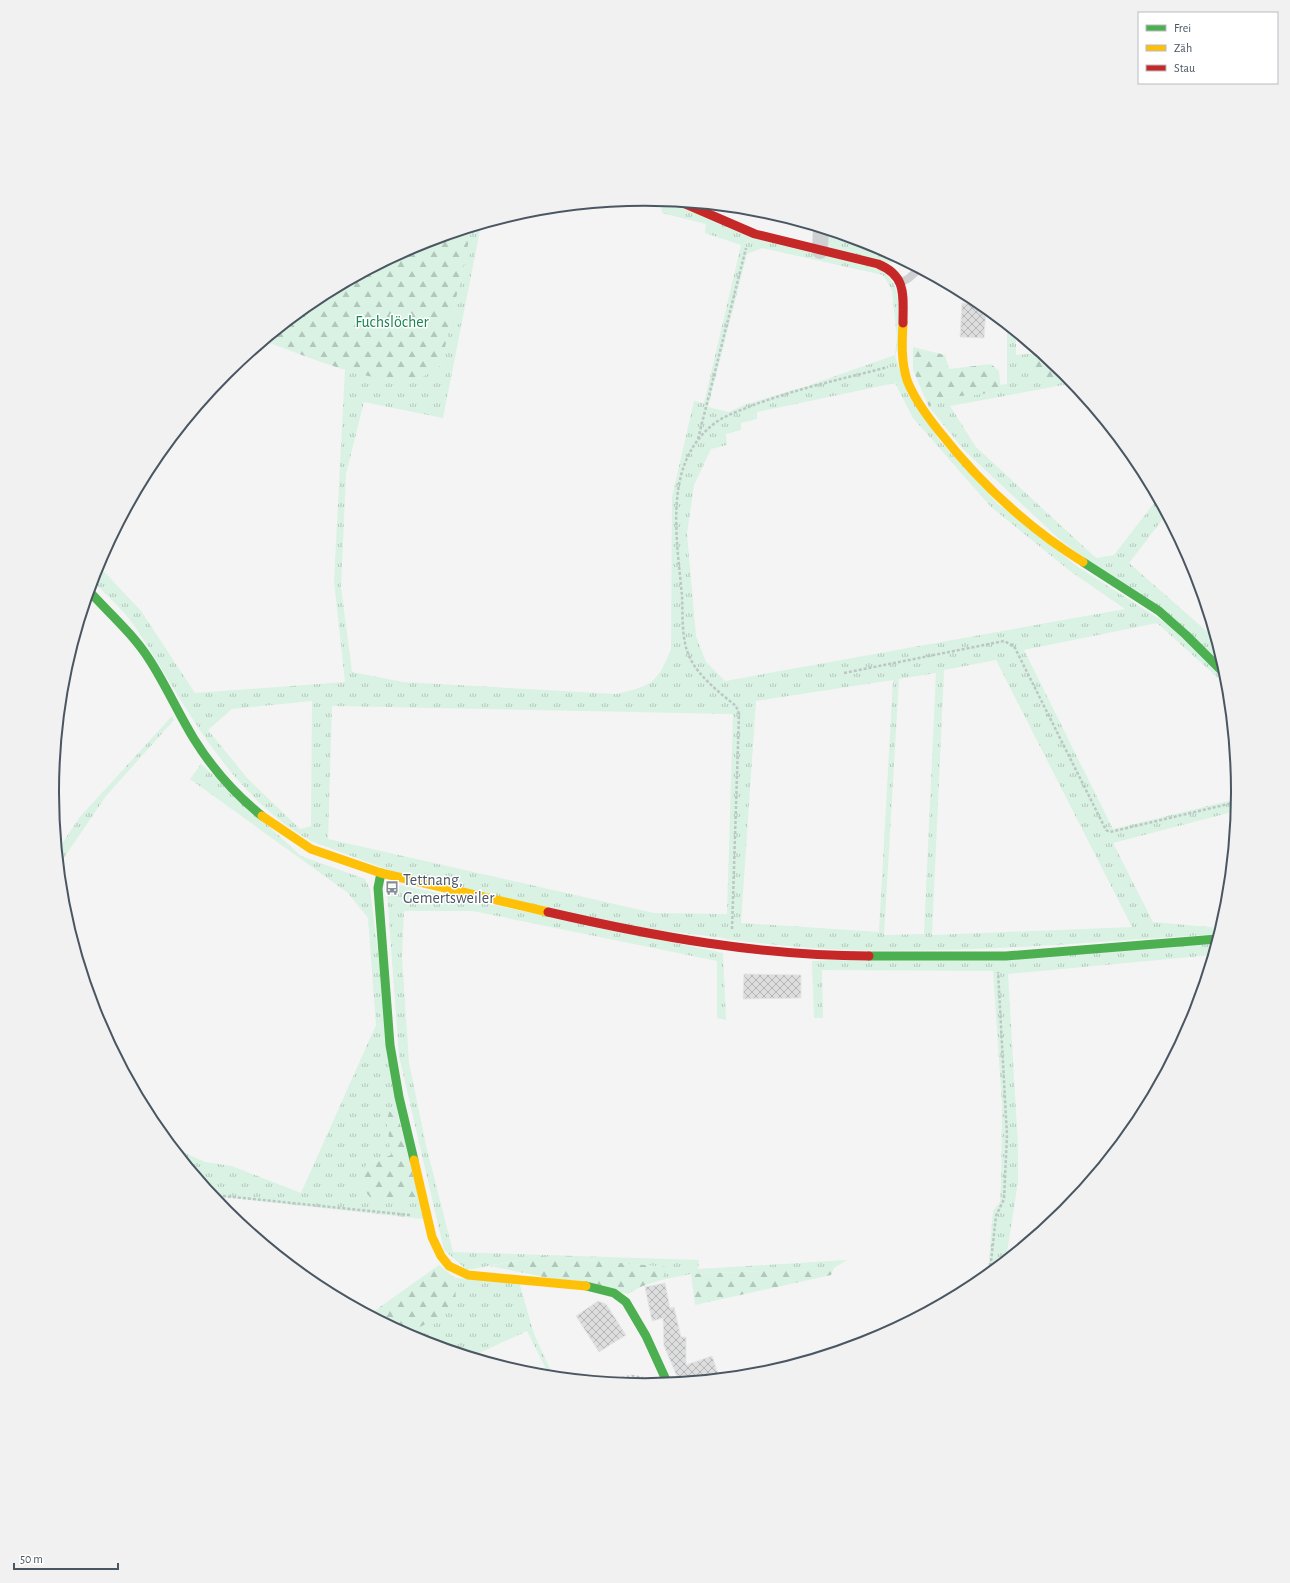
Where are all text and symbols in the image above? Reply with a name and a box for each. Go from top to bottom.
legend [1138,12,1278,84]
text: Frei [1174,22,1191,34]
text: Zäh [1174,42,1192,54]
text: Stau [1174,62,1195,74]
park label: Fuchslöcher [355,314,430,330]
place label: Tettnang, Gemertsweiler [403,872,495,906]
bus stop icon: Tettnang, Gemertsweiler [384,880,400,896]
scale bar [14,1545,118,1571]
text: 50 m [20,1553,43,1565]

